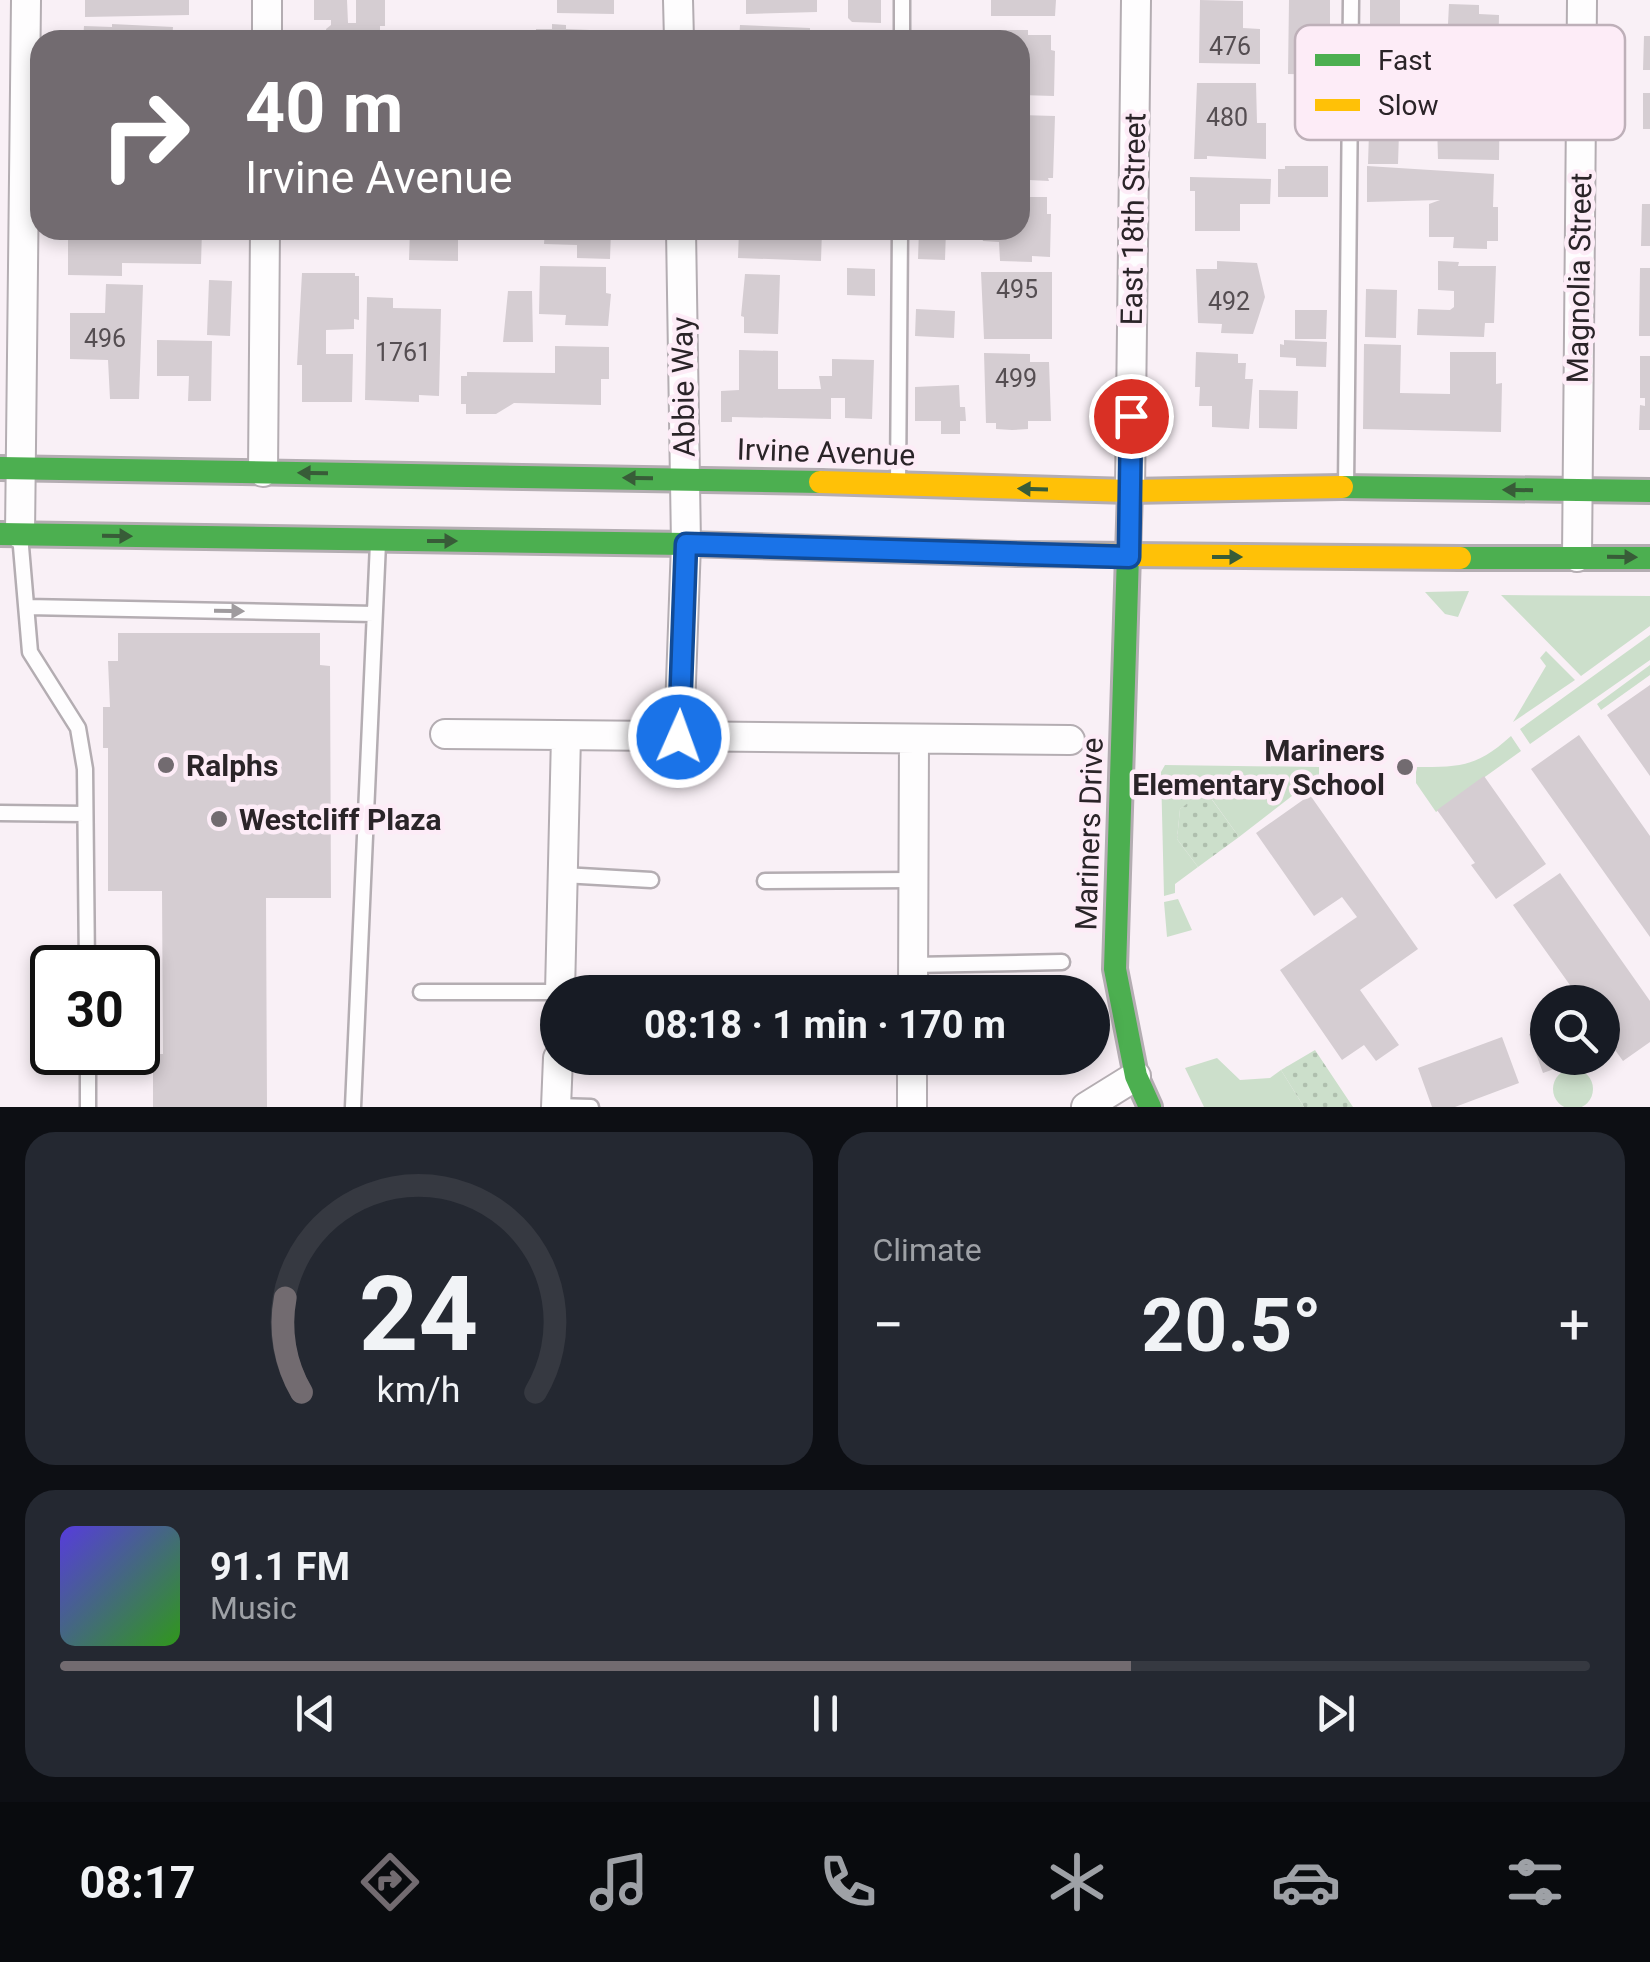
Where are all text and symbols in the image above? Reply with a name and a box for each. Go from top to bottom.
legend [1295,25,1625,140]
house number: 476 [1209,32,1251,61]
text: Fast [1378,44,1432,77]
text: 40 m [245,67,403,149]
icon: right [80,70,210,200]
text: Slow [1378,89,1438,122]
house number: 480 [1206,103,1248,132]
street label: East 18th Street [1114,112,1152,326]
text: Irvine Avenue [245,151,513,204]
street label: Magnolia Street [1560,172,1598,384]
house number: 495 [996,275,1038,304]
house number: 492 [1208,287,1250,316]
street label: Abbie Way [664,317,702,457]
house number: 496 [84,324,126,353]
house number: 1761 [375,338,431,367]
house number: 499 [995,364,1037,393]
pin [1089,374,1174,459]
icon: arrive [1104,389,1159,444]
street label: Irvine Avenue [736,431,916,473]
one-way arrow [296,465,328,481]
one-way arrow [621,469,653,485]
one-way arrow [1016,480,1048,496]
one-way arrow [1501,482,1533,498]
one-way arrow [102,528,134,544]
one-way arrow [427,533,459,549]
one-way arrow [1211,549,1243,565]
one-way arrow [1606,550,1638,566]
one-way arrow [214,603,246,619]
position arrow [627,685,731,789]
place label: Mariners Elementary School [1132,733,1385,802]
street label: Mariners Drive [1068,737,1110,931]
place label: Ralphs [186,748,278,783]
marker: Ralphs [155,754,177,776]
marker: Mariners Elementary School [1394,756,1416,778]
place label: Westcliff Plaza [239,802,442,837]
marker: Westcliff Plaza [208,808,230,830]
speed limit sign: 30 [30,945,160,1075]
map controls [1530,985,1620,1075]
button: search [1530,985,1620,1075]
text: 08:18 · 1 min · 170 m [644,1003,1006,1047]
text: Climate [873,1231,982,1269]
text: 24 [359,1254,478,1375]
text: 20.5° [1141,1281,1321,1369]
text: − [873,1293,904,1357]
text: + [1559,1293,1590,1357]
text: km/h [377,1369,461,1411]
text: 91.1 FM [210,1545,350,1589]
text: Music [210,1589,297,1627]
icon: previous [288,1686,343,1741]
icon: pause [798,1686,853,1741]
icon: next [1308,1686,1363,1741]
icon: directions [355,1847,425,1917]
icon: music [584,1847,654,1917]
icon: phone [813,1847,883,1917]
icon: climate [1042,1847,1112,1917]
icon: car [1271,1847,1341,1917]
icon: filters [1500,1847,1570,1917]
text: 08:17 [80,1856,196,1909]

